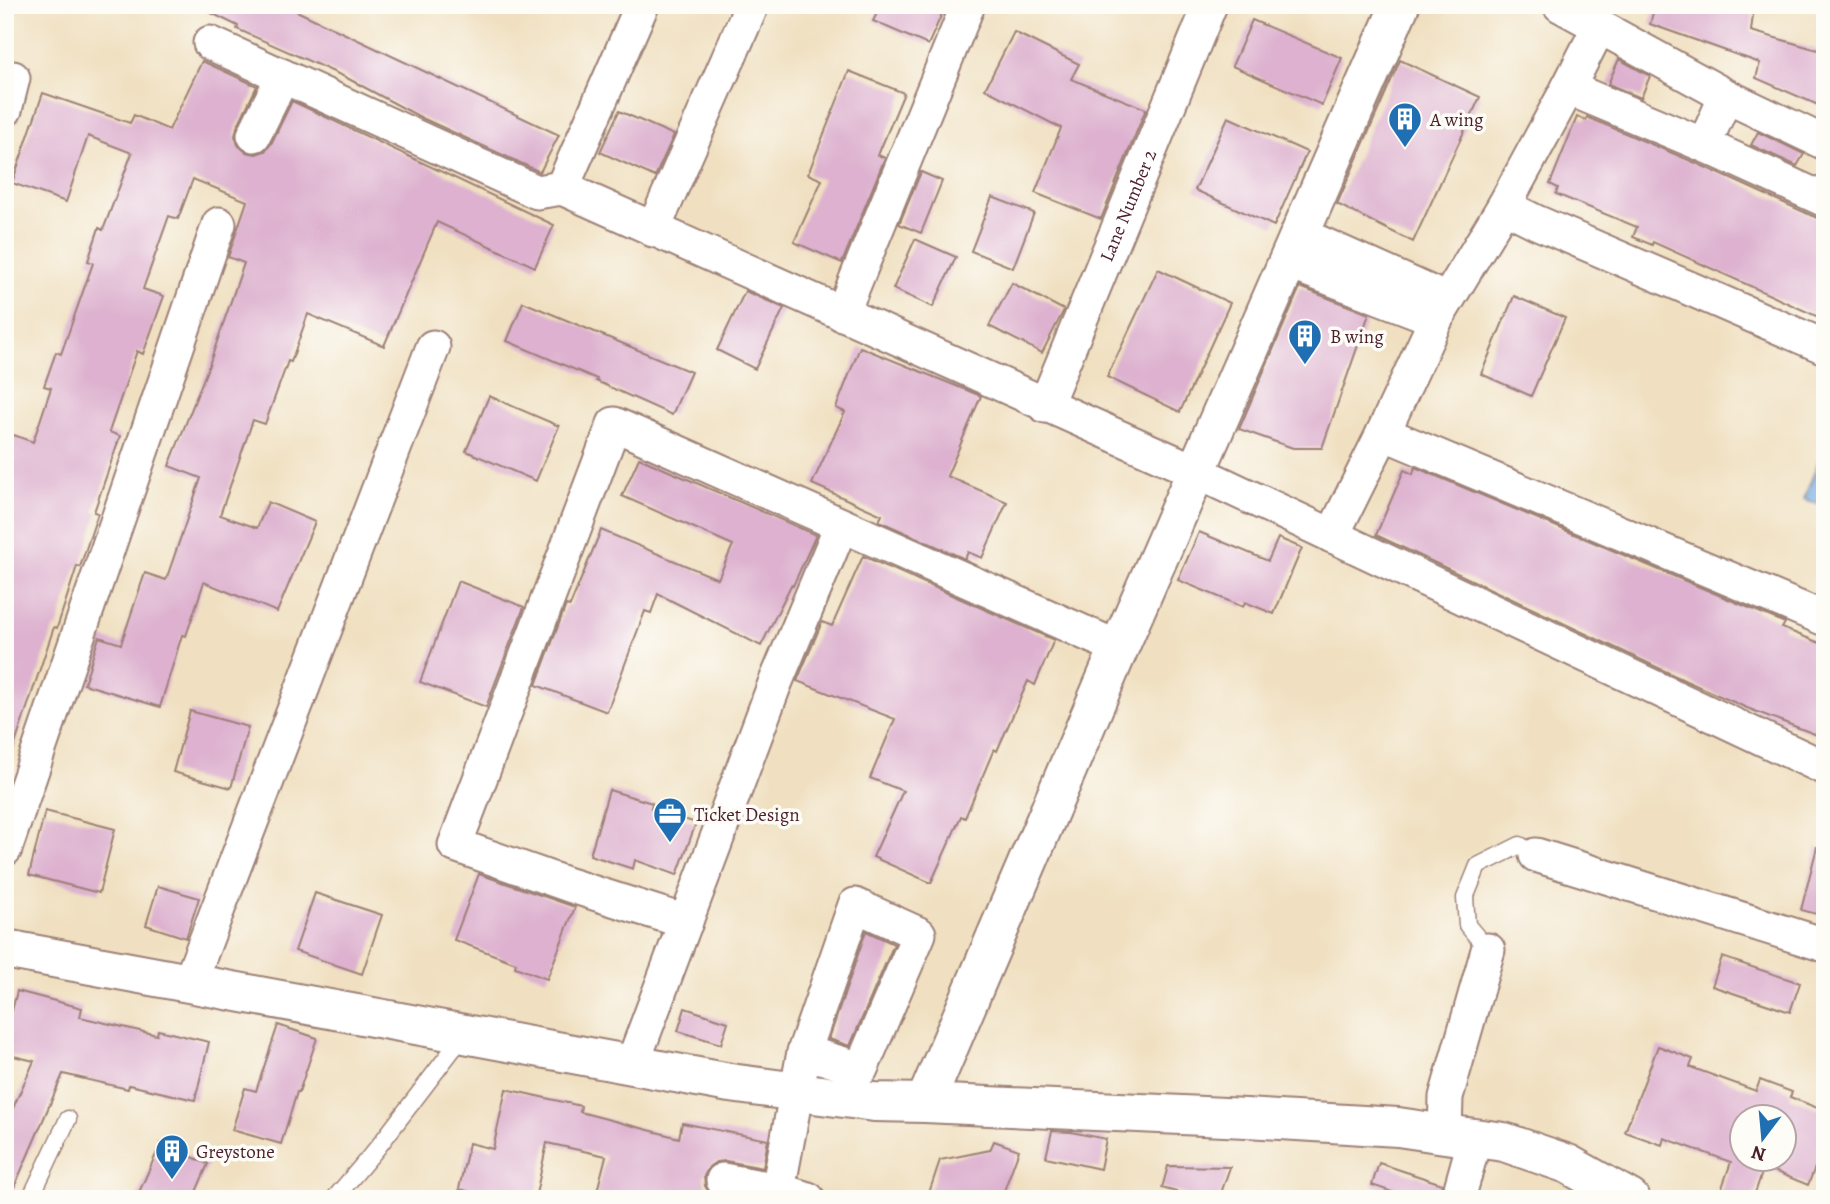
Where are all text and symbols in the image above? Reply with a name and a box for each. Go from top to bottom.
building icon: A wing [1386,100,1424,149]
place label: A wing [1429,107,1484,133]
street label: Lane Number 2 [1094,146,1163,266]
building icon: B wing [1286,317,1324,366]
place label: B wing [1330,324,1384,350]
office icon: Ticket Design [651,795,689,844]
place label: Ticket Design [694,802,800,828]
north arrow [1728,1102,1798,1172]
building icon: Greystone [153,1132,191,1181]
place label: Greystone [196,1139,275,1165]
text: N [1748,1139,1769,1168]

